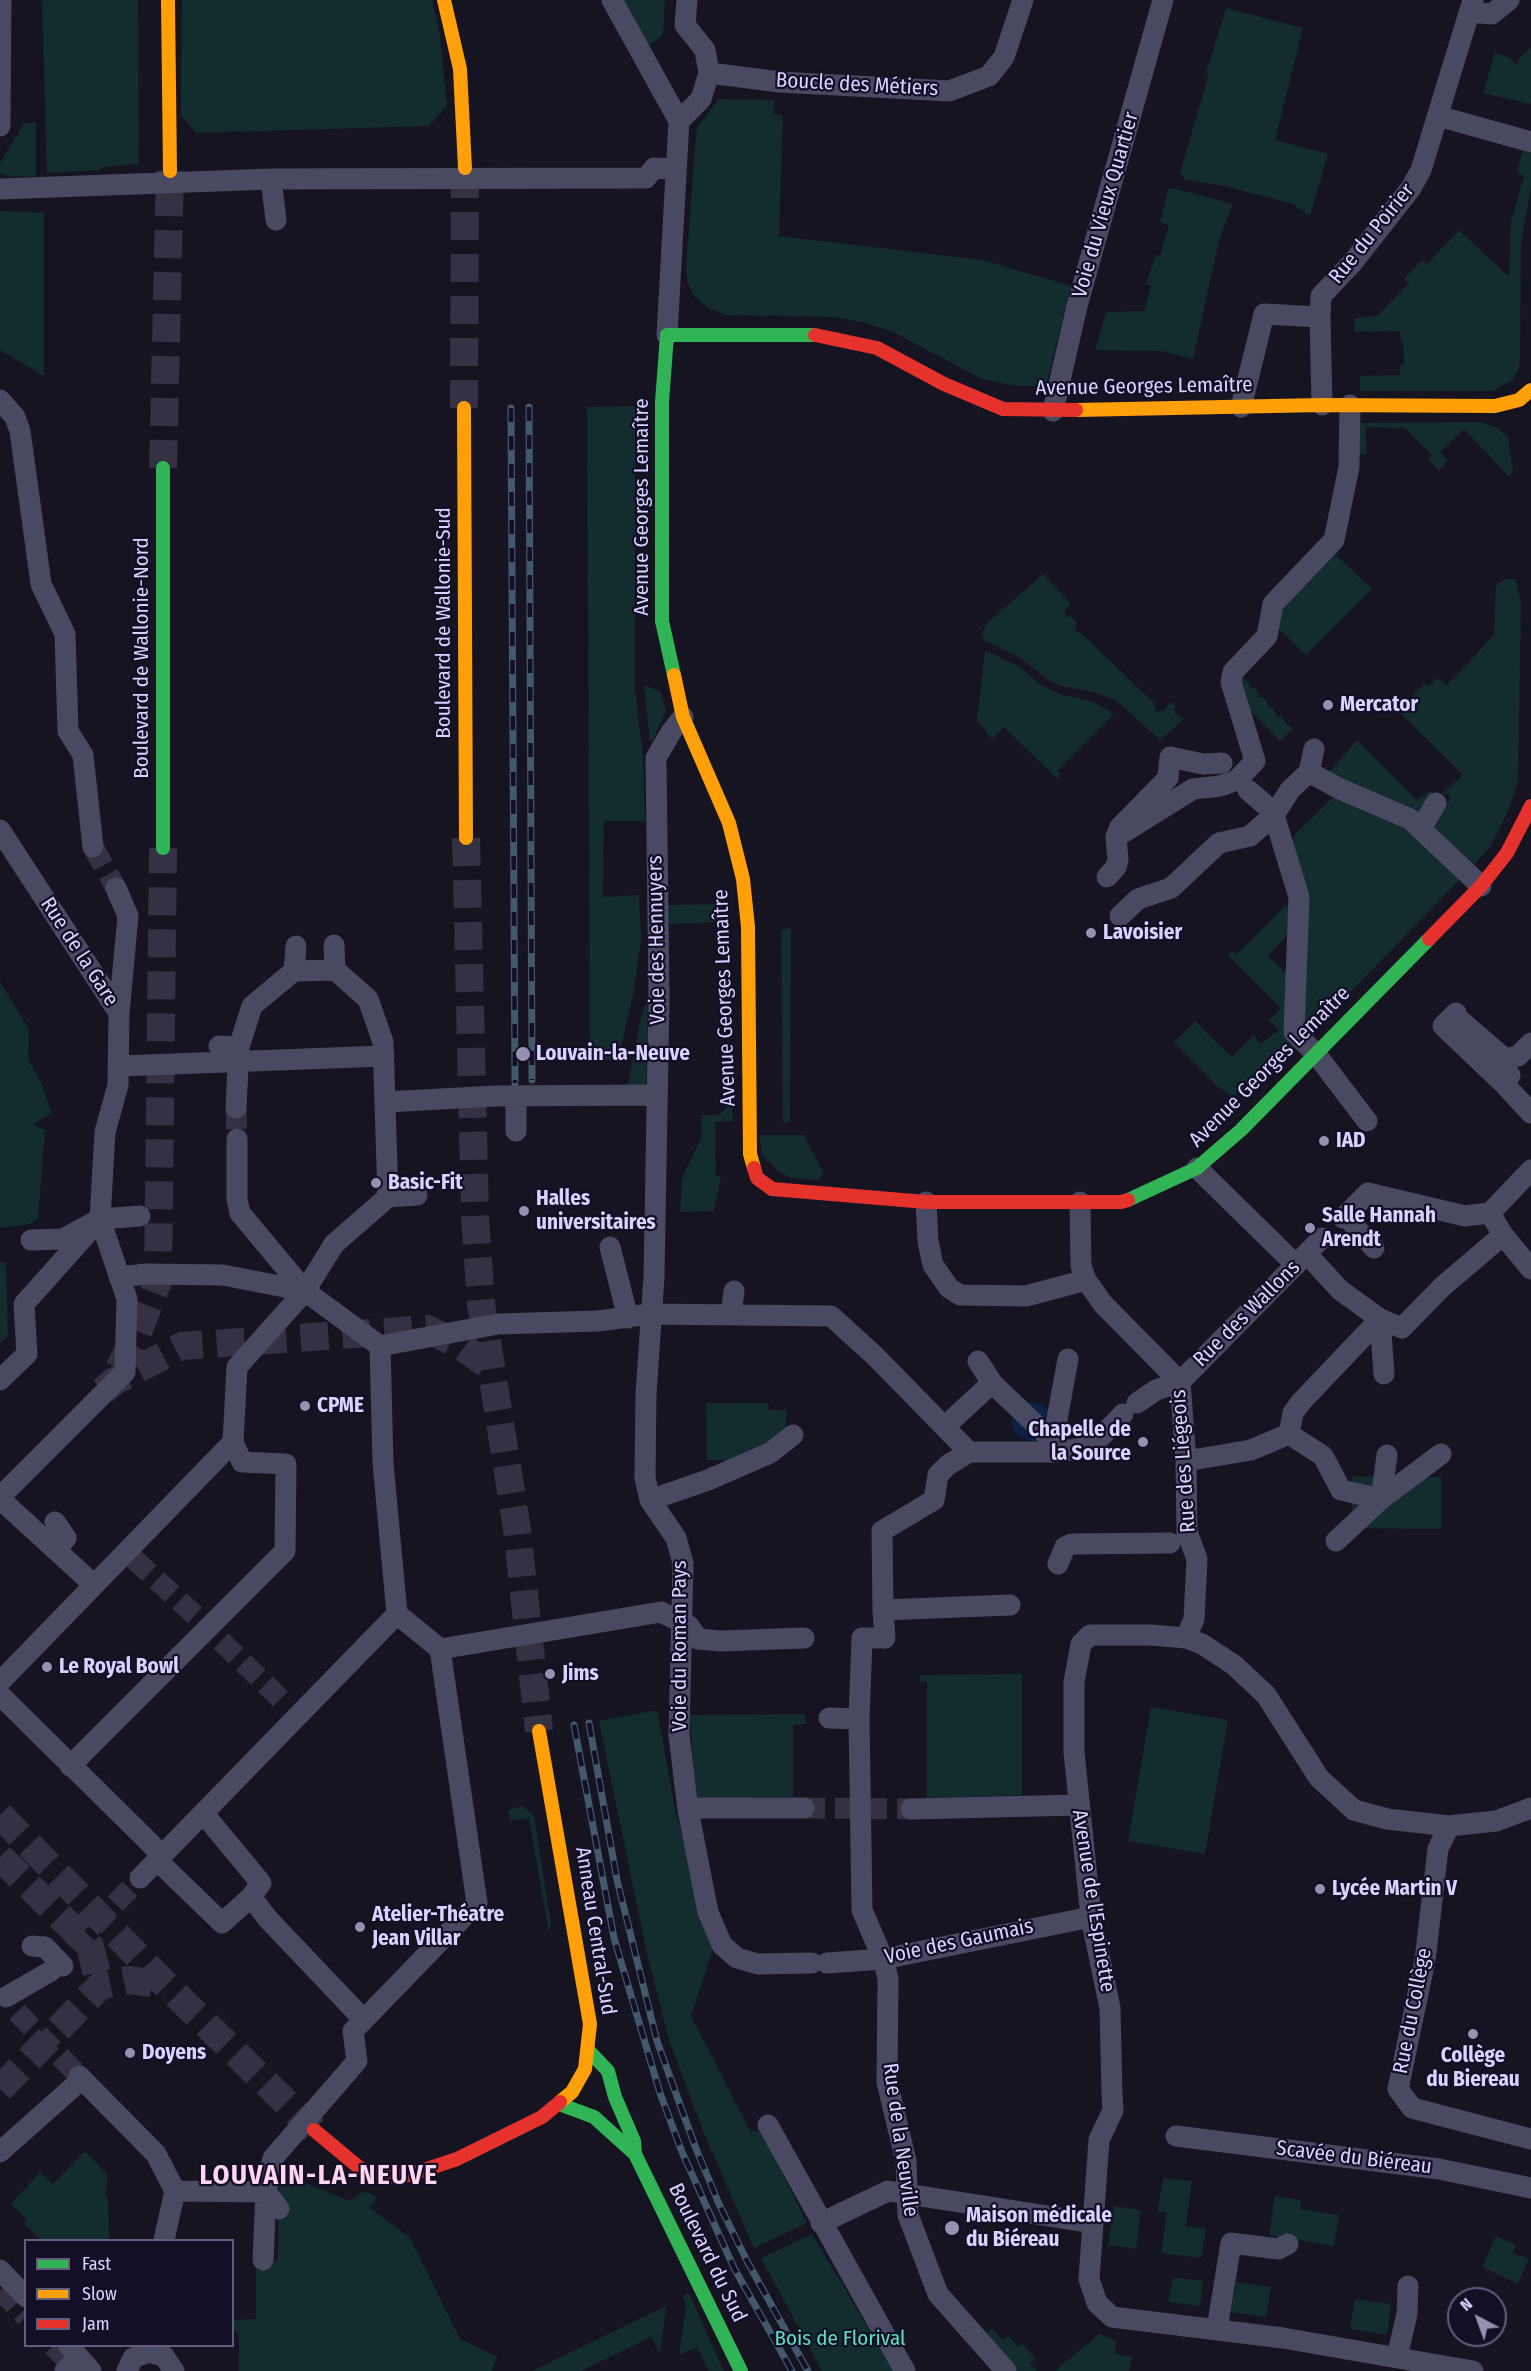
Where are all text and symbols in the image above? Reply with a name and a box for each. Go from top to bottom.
street label: Boucle des Métiers [775,68,939,102]
street label: Voie du Vieux Quartier [1067,109,1145,301]
street label: Rue du Poirier [1324,179,1420,289]
street label: Avenue Georges Lemaître [1035,373,1253,401]
street label: Avenue Georges Lemaître [629,398,655,616]
street label: Boulevard de Wallonie-Sud [431,507,457,739]
street label: Boulevard de Wallonie-Nord [129,537,155,779]
place label: Mercator [1340,692,1418,718]
marker: Mercator [1321,698,1335,712]
street label: Voie des Hennuyers [643,855,671,1025]
street label: Avenue Georges Lemaître [709,889,741,1107]
street label: Rue de la Gare [35,893,123,1011]
place label: Lavoisier [1103,920,1182,946]
marker: Lavoisier [1084,926,1098,940]
street label: Avenue Georges Lemaître [1184,981,1356,1153]
place label: Louvain-la-Neuve [536,1041,690,1067]
marker: Louvain-la-Neuve [514,1045,532,1063]
place label: IAD [1336,1128,1366,1154]
marker: IAD [1317,1134,1331,1148]
place label: Basic-Fit [388,1170,463,1196]
marker: Basic-Fit [369,1176,383,1190]
place label: Halles universitaires [536,1186,656,1236]
place label: Salle Hannah Arendt [1322,1203,1436,1253]
marker: Halles universitaires [517,1204,531,1218]
marker: Salle Hannah Arendt [1303,1221,1317,1235]
street label: Rue des Wallons [1188,1255,1306,1373]
street label: Rue des Liégeois [1166,1389,1202,1533]
place label: CPME [317,1393,364,1419]
marker: CPME [298,1399,312,1413]
place label: Chapelle de la Source [1028,1417,1131,1467]
marker: Chapelle de la Source [1136,1435,1150,1449]
street label: Voie du Roman Pays [667,1560,693,1732]
place label: Le Royal Bowl [59,1654,179,1680]
marker: Le Royal Bowl [40,1660,54,1674]
place label: Jims [562,1661,599,1687]
marker: Jims [543,1667,557,1681]
street label: Avenue de l'Espinette [1066,1808,1120,1994]
street label: Anneau Central-Sud [569,1845,621,2017]
place label: Lycée Martin V [1332,1876,1457,1902]
marker: Lycée Martin V [1313,1882,1327,1896]
place label: Atelier-Théatre Jean Villar [372,1902,504,1952]
street label: Voie des Gaumais [882,1914,1036,1970]
marker: Atelier-Théatre Jean Villar [353,1920,367,1934]
street label: Rue du Collège [1388,1946,1438,2076]
marker: Collège du Biereau [1466,2027,1480,2041]
place label: Doyens [142,2040,206,2066]
place label: Collège du Biereau [1426,2043,1520,2093]
marker: Doyens [123,2046,137,2060]
street label: Rue de la Neuville [877,2061,923,2219]
street label: Scavée du Biéreau [1275,2136,1433,2180]
district label: LOUVAIN-LA-NEUVE [199,2160,439,2192]
street label: Boulevard du Sud [663,2179,751,2327]
place label: Maison médicale du Biéreau [966,2203,1112,2253]
marker: Maison médicale du Biéreau [943,2219,961,2237]
legend [24,2239,234,2347]
text: Fast [82,2253,111,2275]
text: Slow [82,2283,117,2305]
north arrow [1447,2287,1507,2347]
text: N [1456,2294,1476,2315]
text: Jam [82,2313,110,2335]
park label: Bois de Florival [774,2326,906,2352]

